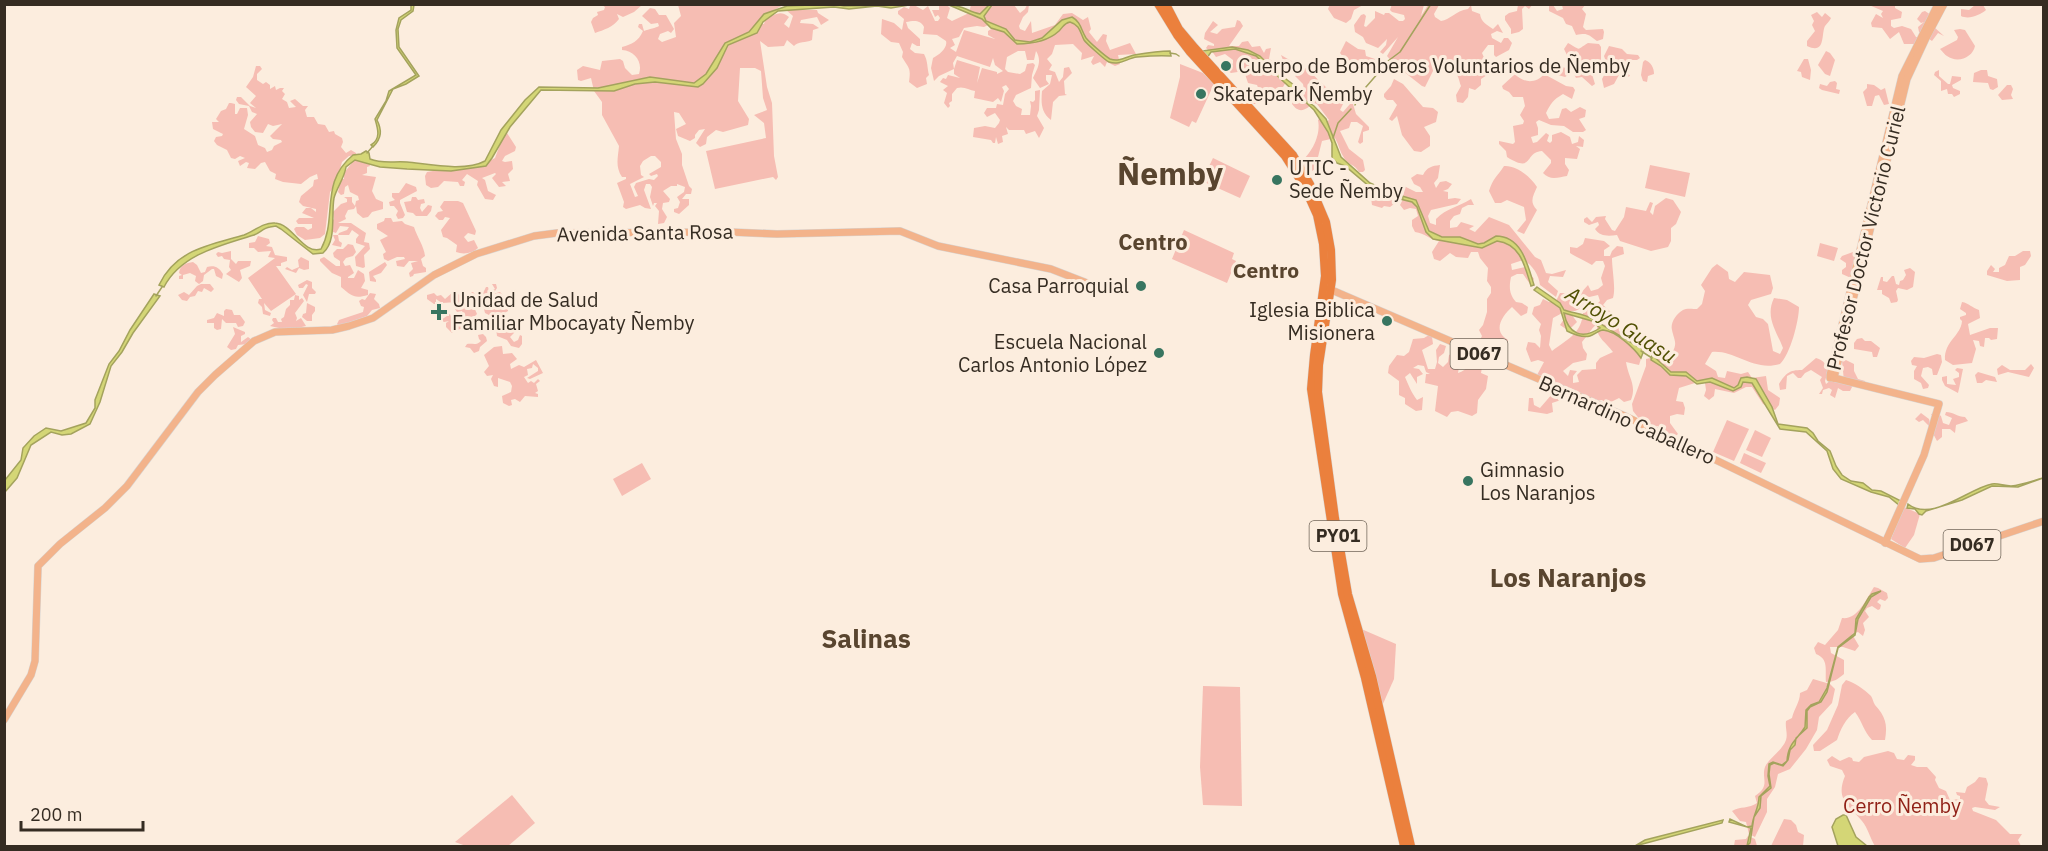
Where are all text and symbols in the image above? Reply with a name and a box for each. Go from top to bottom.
place label: Cuerpo de Bomberos Voluntarios de Ñemby [1238,52,1630,79]
marker: Cuerpo de Bomberos Voluntarios de Ñemby [1219,59,1233,73]
place label: Skatepark Ñemby [1213,80,1373,107]
marker: Skatepark Ñemby [1194,87,1208,101]
street label: Profesor Doctor Victorio Curiel [1820,103,1911,373]
district label: Ñemby [1117,152,1223,194]
place label: UTIC - Sede Ñemby [1289,154,1403,204]
marker: UTIC - Sede Ñemby [1270,173,1284,187]
street label: Avenida Santa Rosa [556,217,734,248]
district label: Centro [1118,227,1188,256]
district label: Centro [1233,256,1299,284]
place label: Casa Parroquial [988,272,1129,299]
marker: Casa Parroquial [1134,279,1148,293]
water label: Arroyo Guasu [1560,279,1682,369]
place label: Unidad de Salud Familiar Mbocayaty Ñemby [452,286,695,336]
place label: Iglesia Biblica Misionera [1249,296,1375,346]
marker: Unidad de Salud Familiar Mbocayaty Ñemby [430,303,448,321]
marker: Iglesia Biblica Misionera [1380,314,1394,328]
place label: Escuela Nacional Carlos Antonio López [958,328,1147,378]
road number: D067 [1450,339,1508,369]
marker: Escuela Nacional Carlos Antonio López [1152,346,1166,360]
street label: Bernardino Caballero [1535,369,1720,471]
place label: Gimnasio Los Naranjos [1480,456,1596,506]
marker: Gimnasio Los Naranjos [1461,474,1475,488]
road number: PY01 [1310,521,1366,551]
road number: D067 [1944,530,2000,560]
district label: Los Naranjos [1490,560,1646,594]
district label: Salinas [821,621,911,655]
park label: Cerro Ñemby [1843,792,1961,819]
scale bar [21,794,142,832]
text: 200 m [30,803,82,826]

